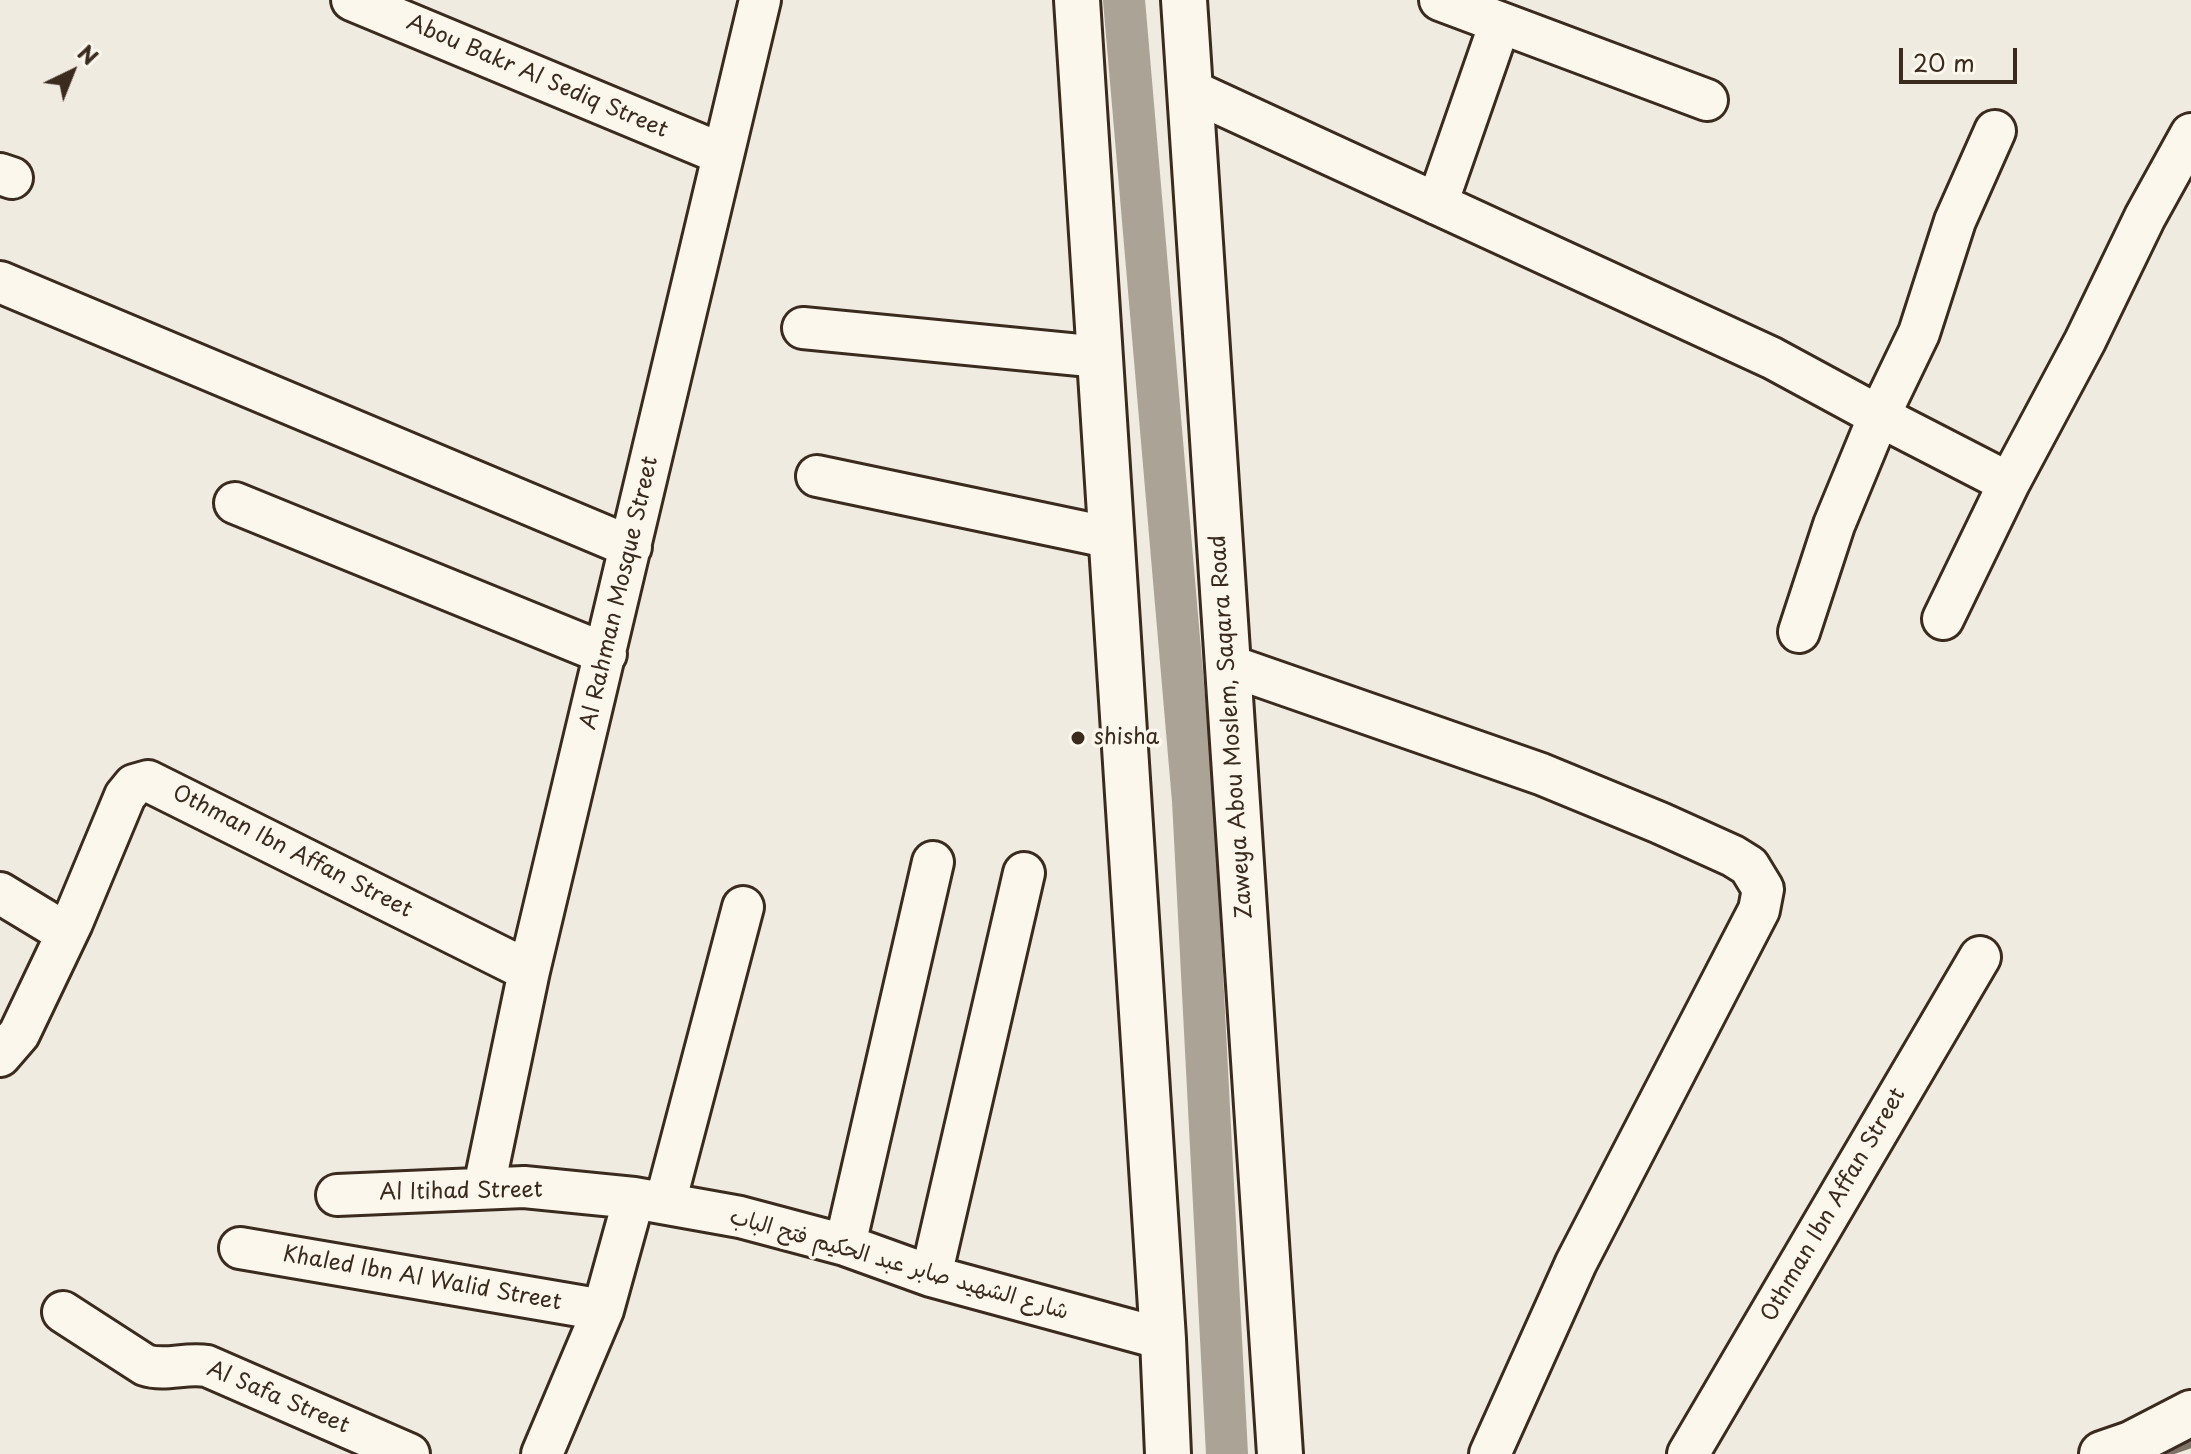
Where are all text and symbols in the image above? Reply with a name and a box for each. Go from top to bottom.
street label: Abou Bakr Al Sediq Street [402,10,672,144]
north arrow [32,32,112,112]
scale bar [1903,32,2021,82]
text: N [71,36,106,72]
text: 20 m [1913,44,1975,80]
street label: Al Rahman Mosque Street [576,454,664,732]
street label: Zaweya Abou Moslem, Saqara Road [1205,534,1259,920]
place label: shisha [1094,725,1159,751]
marker: shisha [1069,729,1087,747]
street label: Othman Ibn Affan Street [168,780,416,924]
street label: Othman Ibn Affan Street [1756,1083,1912,1327]
street label: Al Itihad Street [379,1177,543,1207]
street label: شارع الشهيد صابر عبد الحكيم فتح الباب [726,1204,1072,1326]
street label: Khaled Ibn Al Walid Street [281,1241,563,1317]
street label: Al Safa Street [203,1356,353,1440]

